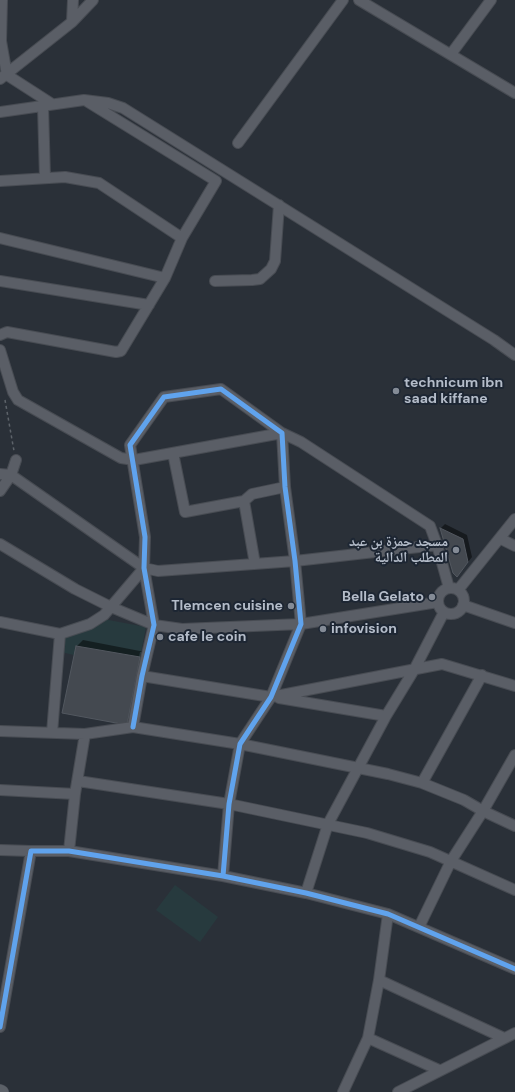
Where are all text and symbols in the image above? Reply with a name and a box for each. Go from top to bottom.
place label: technicum ibn saad kiffane [404,375,503,408]
marker: technicum ibn saad kiffane [391,386,401,396]
place label: مسجد حمزة بن عبد المطلب الدالية [349,534,448,566]
marker: مسجد حمزة بن عبد المطلب الدالية [451,545,461,555]
place label: Bella Gelato [342,589,424,605]
marker: Bella Gelato [427,592,437,602]
place label: Tlemcen cuisine [171,598,283,614]
marker: Tlemcen cuisine [286,601,296,611]
place label: infovision [331,621,397,637]
marker: infovision [318,624,328,634]
place label: cafe le coin [168,629,246,645]
marker: cafe le coin [155,632,165,642]

